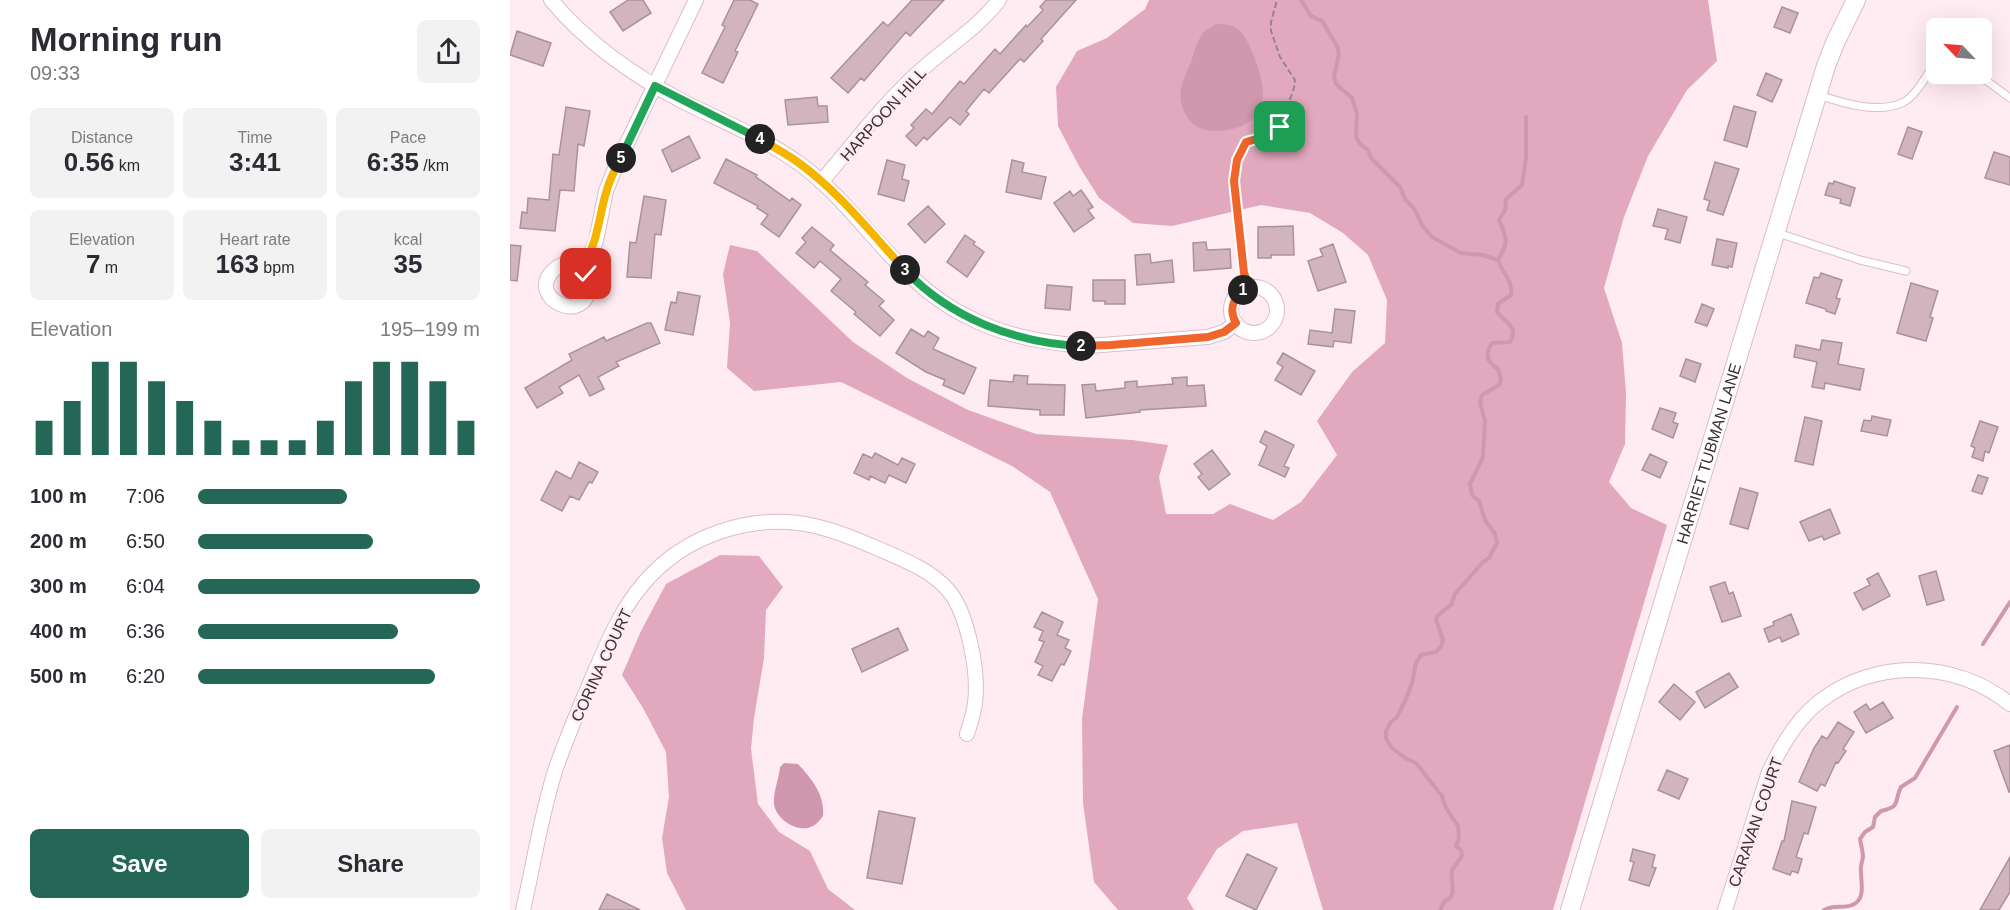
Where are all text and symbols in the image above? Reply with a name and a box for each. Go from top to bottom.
north arrow [1926,18,1992,84]
map controls [1926,18,1992,84]
button: share [417,20,480,83]
text: Morning run [30,21,222,58]
text: 09:33 [30,62,80,84]
street label: HARPOON HILL [837,64,930,164]
pin [1254,101,1305,152]
icon: arrive [1263,110,1296,143]
pin: 4 [745,124,775,154]
text: Distance [71,129,133,146]
text: Time [238,129,272,146]
text: Pace [390,129,426,146]
text: 4 [756,130,764,147]
pin: 5 [606,143,636,173]
text: 0.56 [64,147,114,177]
text: 3:41 [229,147,281,177]
text: 6:35 [367,147,419,177]
text: 5 [617,149,625,166]
text: km [114,157,140,174]
text: /km [419,157,449,174]
text: Elevation [69,231,135,248]
text: Heart rate [219,231,291,248]
text: kcal [394,231,422,248]
pin [560,248,611,299]
text: 7 [86,249,100,279]
text: 163 [216,249,259,279]
text: 35 [394,249,422,279]
pin: 3 [890,255,920,285]
icon: check [569,257,602,290]
text: m [100,259,118,276]
text: bpm [259,259,294,276]
text: 3 [901,261,909,278]
pin: 1 [1228,275,1258,305]
text: 1 [1239,281,1247,298]
text: Elevation [30,318,112,340]
text: 195–199 m [380,318,480,340]
pin: 2 [1066,331,1096,361]
text: 2 [1077,337,1085,354]
street label: HARRIET TUBMAN LANE [1674,361,1744,546]
text: 100 m [30,485,87,507]
text: 7:06 [126,485,165,507]
text: 200 m [30,530,87,552]
text: 6:50 [126,530,165,552]
text: 300 m [30,575,87,597]
text: 6:04 [126,575,165,597]
street label: CORINA COURT [568,606,635,724]
text: 400 m [30,620,87,642]
text: 6:36 [126,620,165,642]
text: 500 m [30,665,87,687]
text: 6:20 [126,665,165,687]
street label: CARAVAN COURT [1725,755,1786,889]
button: Save [30,829,249,898]
button: Share [261,829,480,898]

